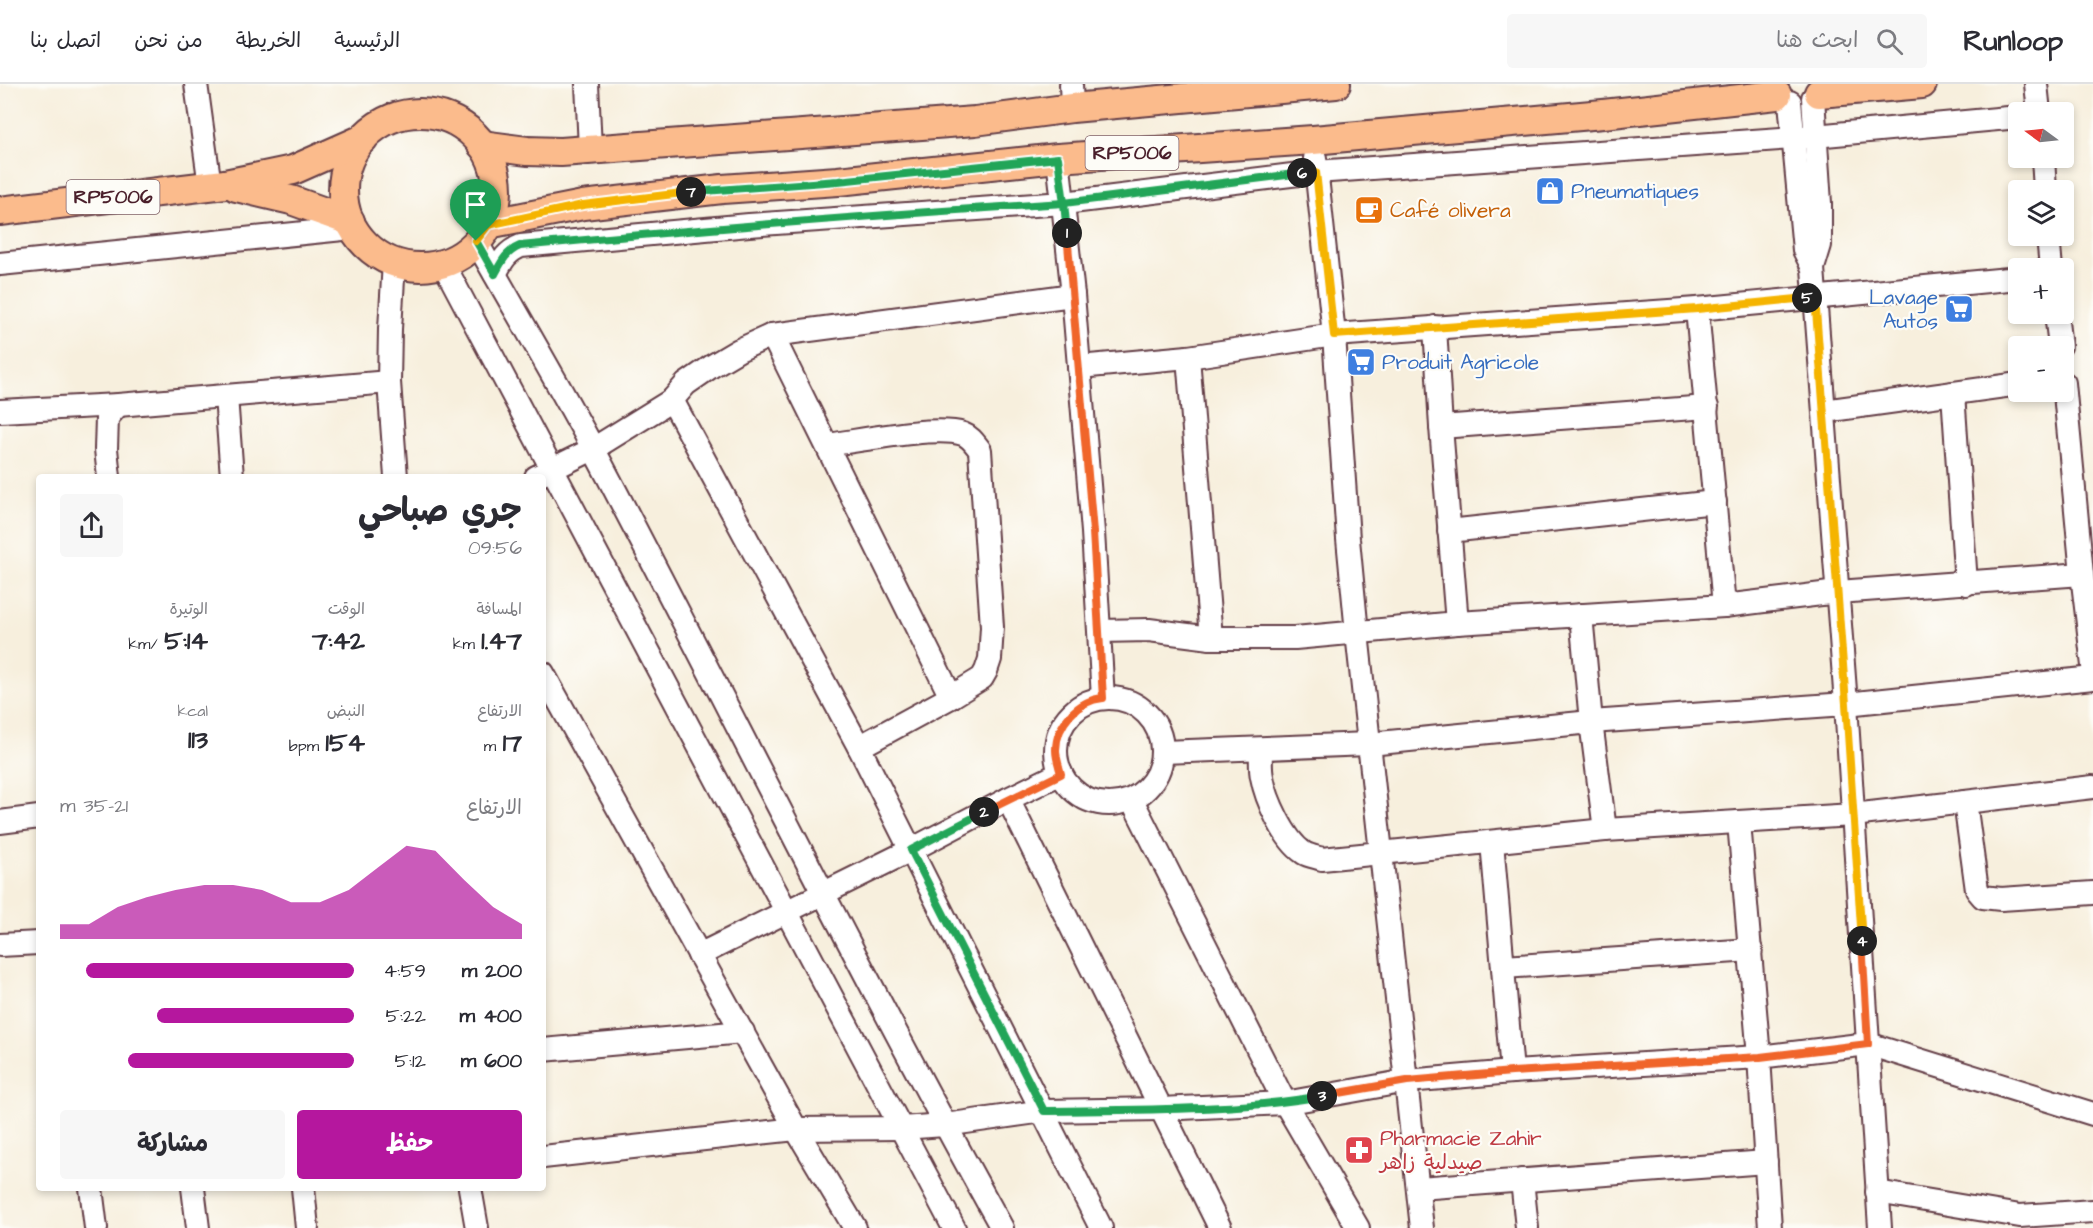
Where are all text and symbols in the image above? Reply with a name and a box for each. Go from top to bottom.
search box [1507,14,1927,68]
text: Runloop [1963,22,2063,61]
text: ابحث هنا [1776,25,1858,56]
icon: search [1873,25,1906,58]
text: اتصل بنا [30,26,101,55]
text: من نحن [134,26,203,55]
text: الخريطة [236,26,301,55]
text: الرئيسية [334,26,400,55]
north arrow [2008,102,2074,168]
map controls [2008,102,2074,402]
road number: RP5006 [1086,136,1178,170]
pin: 6 [1287,158,1317,188]
text: 6 [1297,162,1307,184]
shop icon: Pneumatiques [1534,175,1566,207]
pin: 7 [676,177,706,207]
place label: Pneumatiques [1571,177,1699,206]
pin [450,179,501,241]
road number: RP5006 [66,180,160,214]
button: layers [2008,180,2074,246]
text: 7 [686,181,696,203]
icon: arrive [459,188,492,221]
cafe icon: Café olivera [1353,194,1385,226]
place label: Café olivera [1390,196,1511,225]
pin: 1 [1052,218,1082,248]
text: 1 [1066,222,1068,244]
button: + [2008,258,2074,324]
pin: 5 [1792,283,1822,313]
place label: Lavage Autos [1869,283,1938,336]
text: 5 [1801,287,1813,309]
supermarket icon: Lavage Autos [1943,293,1975,325]
button: − [2008,336,2074,402]
supermarket icon: Produit Agricole [1345,346,1377,378]
place label: Produit Agricole [1382,348,1539,379]
text: جري صباحي [358,488,522,534]
button: share [60,494,123,557]
text: 09:56 [468,534,522,562]
text: الوتيرة [169,598,208,620]
text: الوقت [328,598,365,620]
text: المسافة [476,598,522,620]
text: 5:14 [164,623,208,659]
text: 7:42 [312,623,365,659]
text: 1.47 [481,623,522,659]
text: /km [128,633,164,655]
text: km [453,633,481,655]
text: kcal [177,700,208,722]
text: النبض [327,700,365,722]
text: الارتفاع [477,700,522,722]
text: 113 [188,722,208,758]
text: 154 [326,725,365,761]
text: 17 [503,725,522,761]
text: bpm [289,735,326,757]
text: m [484,735,503,757]
text: 21–35 m [60,792,128,820]
text: الارتفاع [466,794,522,822]
pin: 2 [969,797,999,827]
text: 2 [979,801,989,823]
pin: 4 [1847,926,1877,956]
text: 4 [1857,930,1867,952]
text: 4:59 [384,957,426,985]
text: 200 m [462,957,522,985]
text: 5:22 [386,1002,426,1030]
text: 400 m [460,1002,522,1030]
text: 5:12 [394,1047,426,1075]
text: 600 m [461,1047,522,1075]
pin: 3 [1307,1081,1337,1111]
text: 3 [1318,1085,1326,1107]
button: مشاركة [60,1110,285,1179]
button: حفظ [297,1110,522,1179]
place label: Pharmacie Zahir صيدلية زاهر [1378,1124,1542,1177]
pharmacy icon: Pharmacie Zahir صيدلية زاهر [1343,1134,1375,1166]

